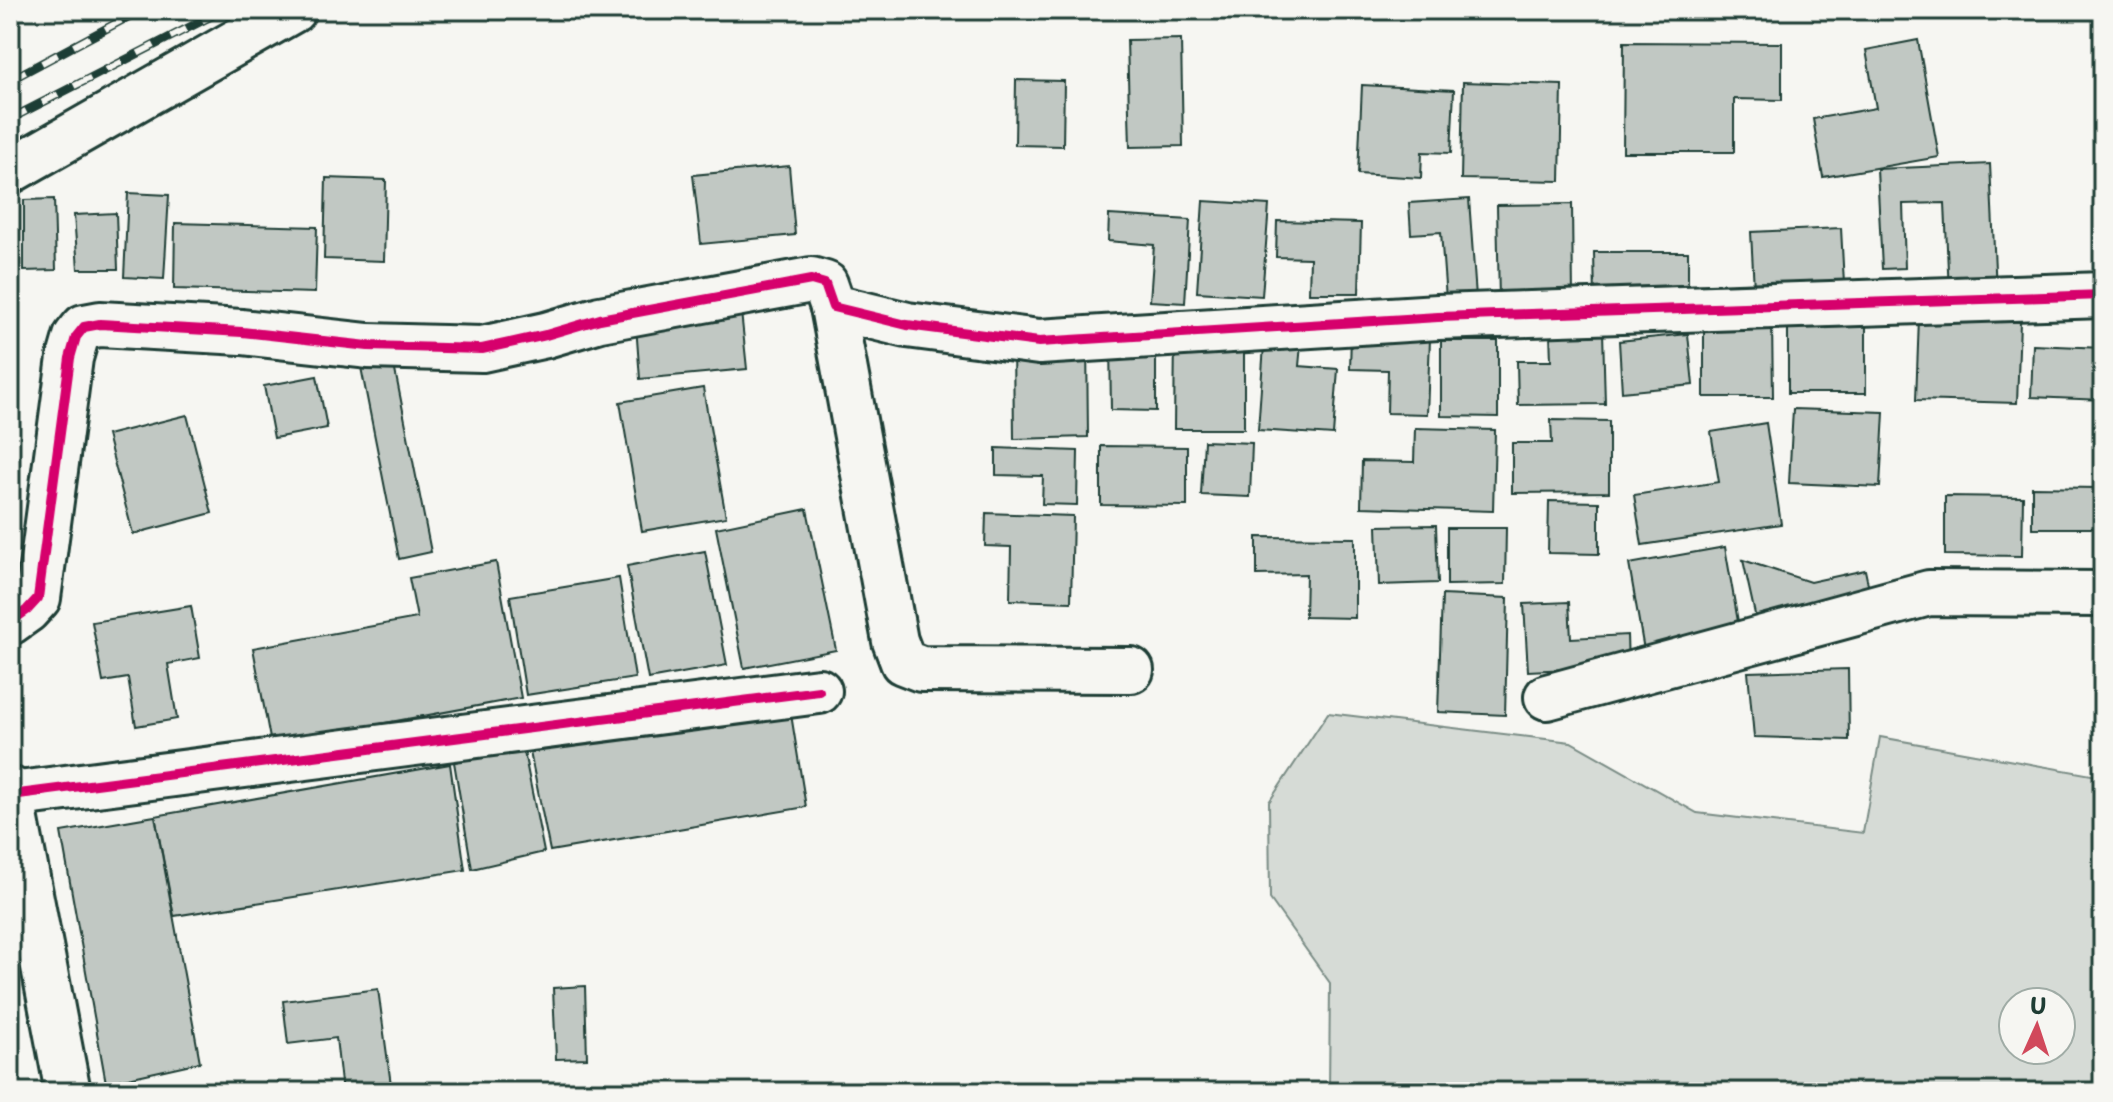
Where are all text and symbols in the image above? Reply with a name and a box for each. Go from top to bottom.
north arrow [1997,986,2077,1066]
text: U [2029,988,2047,1021]

